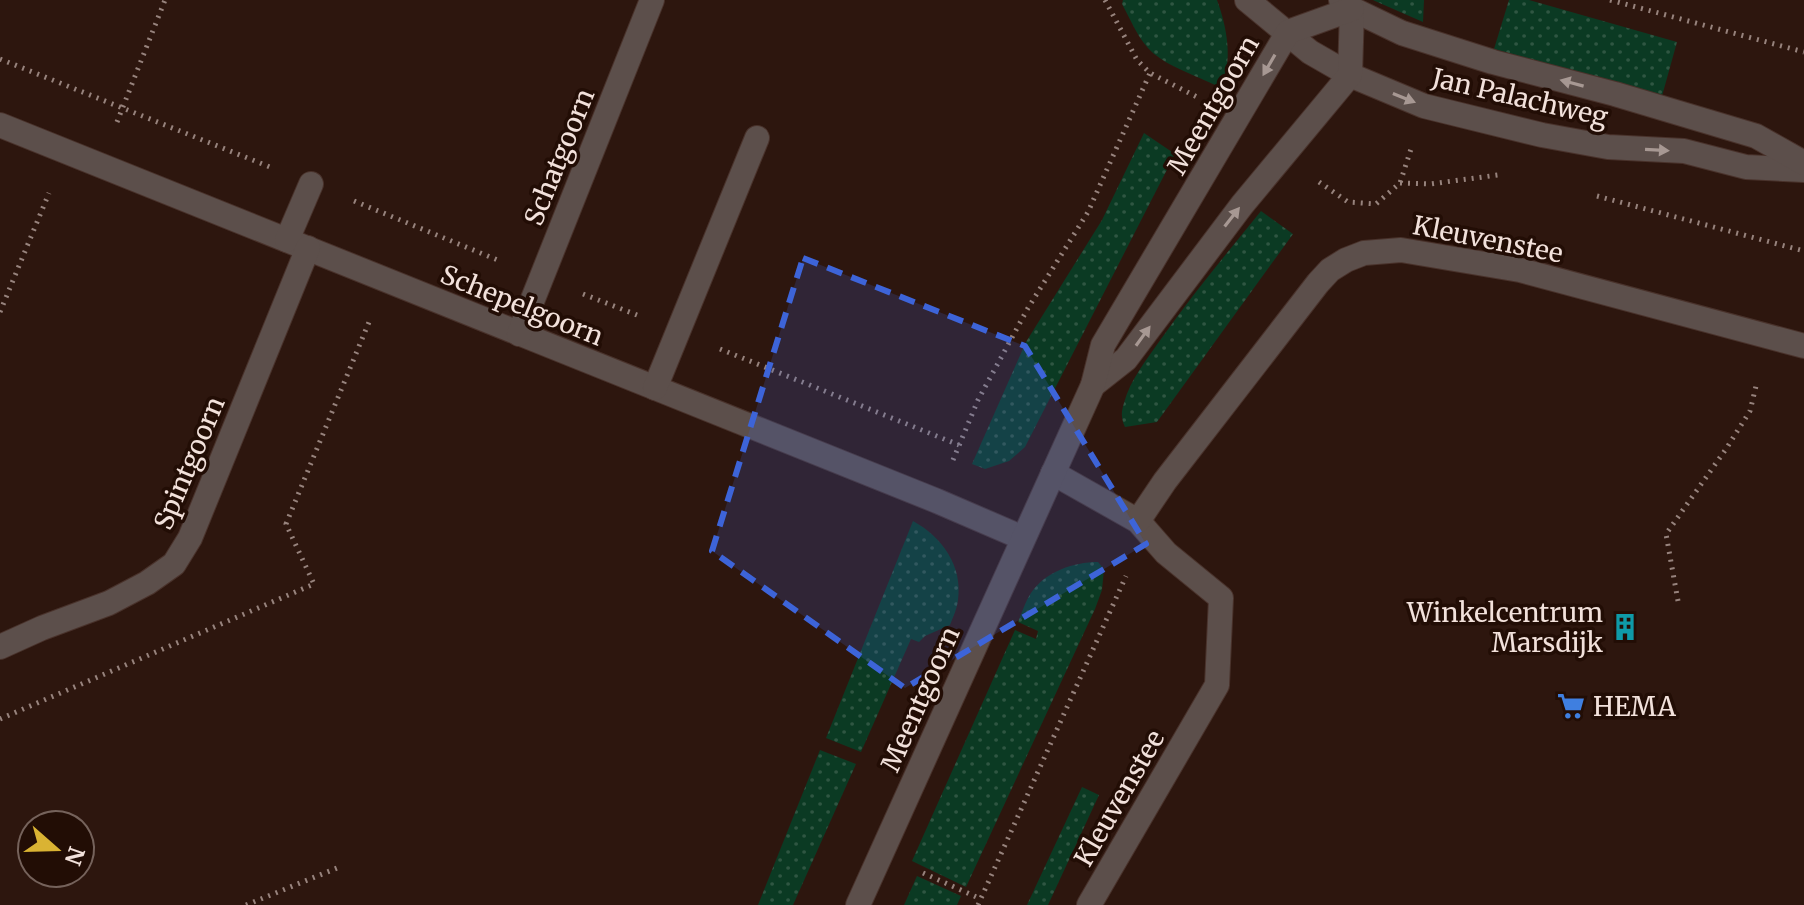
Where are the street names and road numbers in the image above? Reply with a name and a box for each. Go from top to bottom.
street label: Meentgoorn [1160,30,1266,180]
street label: Jan Palachweg [1428,61,1611,133]
street label: Schatgoorn [517,84,601,230]
street label: Kleuvenstee [1410,208,1566,270]
street label: Schepelgoorn [436,257,608,353]
street label: Spintgoorn [146,392,232,534]
street label: Meentgoorn [873,622,967,776]
street label: Kleuvenstee [1067,724,1171,872]

